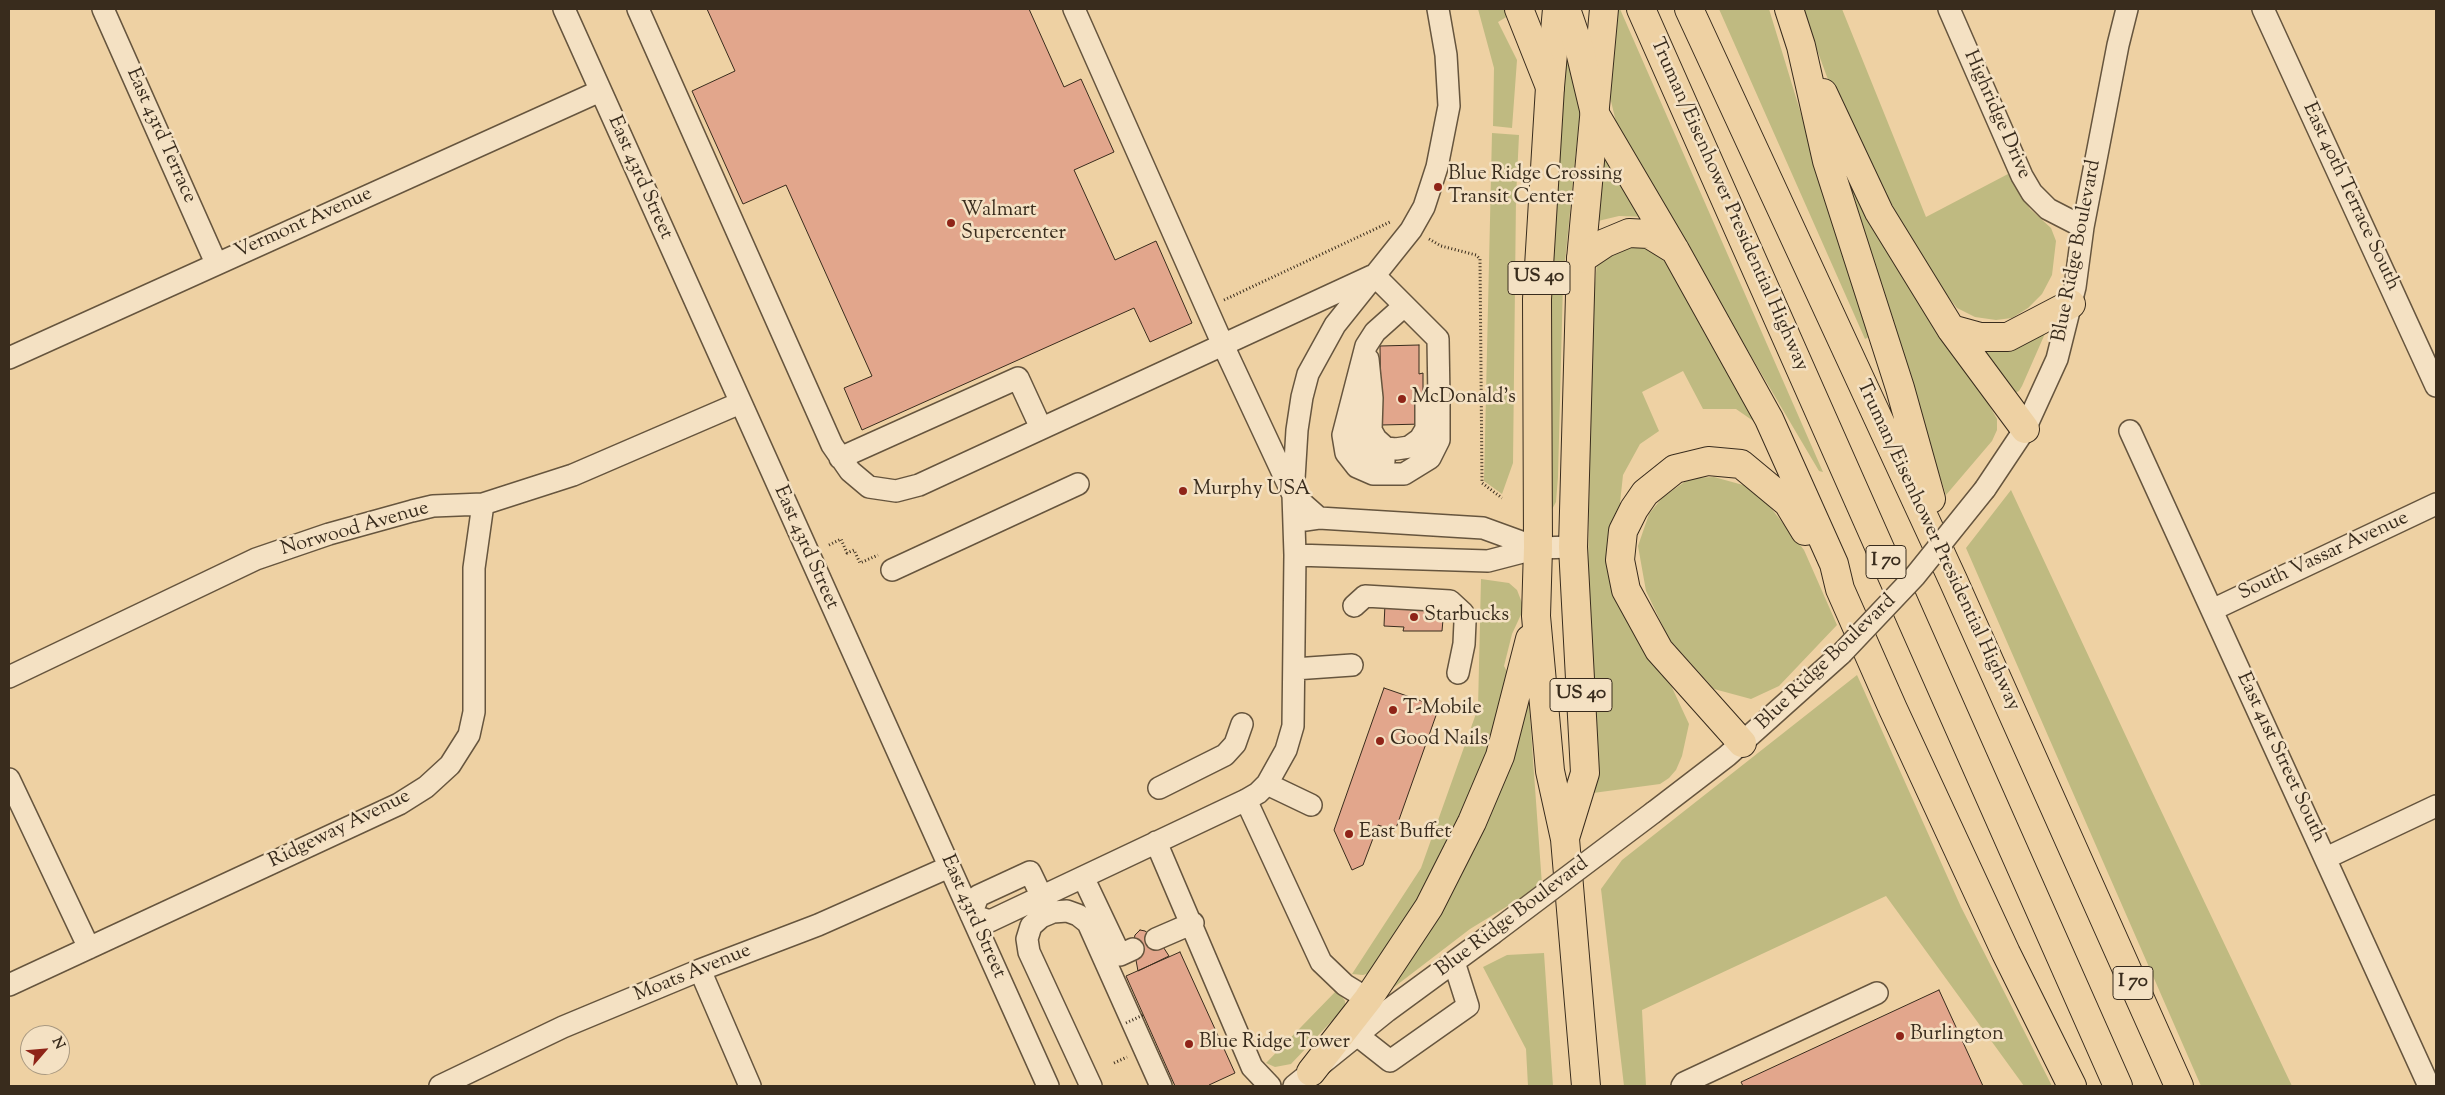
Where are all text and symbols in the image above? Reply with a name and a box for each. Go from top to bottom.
street label: Truman/Eisenhower Presidential Highway [1643,35,1813,375]
street label: Highridge Drive [1957,47,2035,183]
street label: East 43rd Terrace [120,65,200,207]
street label: East 40th Terrace South [2296,99,2404,295]
street label: East 43rd Street [601,112,677,244]
street label: Blue Ridge Boulevard [2049,158,2107,344]
place label: Blue Ridge Crossing Transit Center [1448,164,1622,211]
marker: Blue Ridge Crossing Transit Center [1432,181,1444,193]
street label: Vermont Avenue [232,183,376,265]
place label: Walmart Supercenter [961,200,1066,247]
marker: Walmart Supercenter [945,217,957,229]
road number: US 40 [1508,262,1570,294]
street label: Truman/Eisenhower Presidential Highway [1850,377,2024,715]
place label: McDonald's [1412,387,1516,411]
marker: McDonald's [1396,393,1408,405]
place label: Murphy USA [1193,479,1311,503]
street label: East 43rd Street [767,482,843,614]
marker: Murphy USA [1177,485,1189,497]
street label: Norwood Avenue [278,497,432,563]
street label: South Vassar Avenue [2235,507,2413,607]
road number: I 70 [1866,546,1906,578]
street label: Blue Ridge Boulevard [1752,590,1902,736]
place label: Starbucks [1424,605,1509,629]
marker: Starbucks [1408,611,1420,623]
street label: East 41st Street South [2230,669,2330,847]
road number: US 40 [1550,678,1612,712]
place label: T-Mobile [1403,698,1482,722]
marker: T-Mobile [1387,704,1399,716]
place label: Good Nails [1390,729,1488,753]
marker: Good Nails [1374,735,1386,747]
street label: Ridgeway Avenue [265,785,415,875]
place label: East Buffet [1359,822,1451,846]
marker: East Buffet [1343,828,1355,840]
street label: East 43rd Street [934,851,1010,983]
street label: Blue Ridge Boulevard [1432,853,1594,983]
street label: Moats Avenue [631,940,755,1008]
road number: I 70 [2113,966,2153,1000]
place label: Burlington [1910,1024,2004,1048]
north arrow [20,1025,70,1075]
marker: Burlington [1894,1030,1906,1042]
place label: Blue Ridge Tower [1199,1032,1350,1056]
text: N [46,1034,69,1053]
marker: Blue Ridge Tower [1183,1038,1195,1050]

